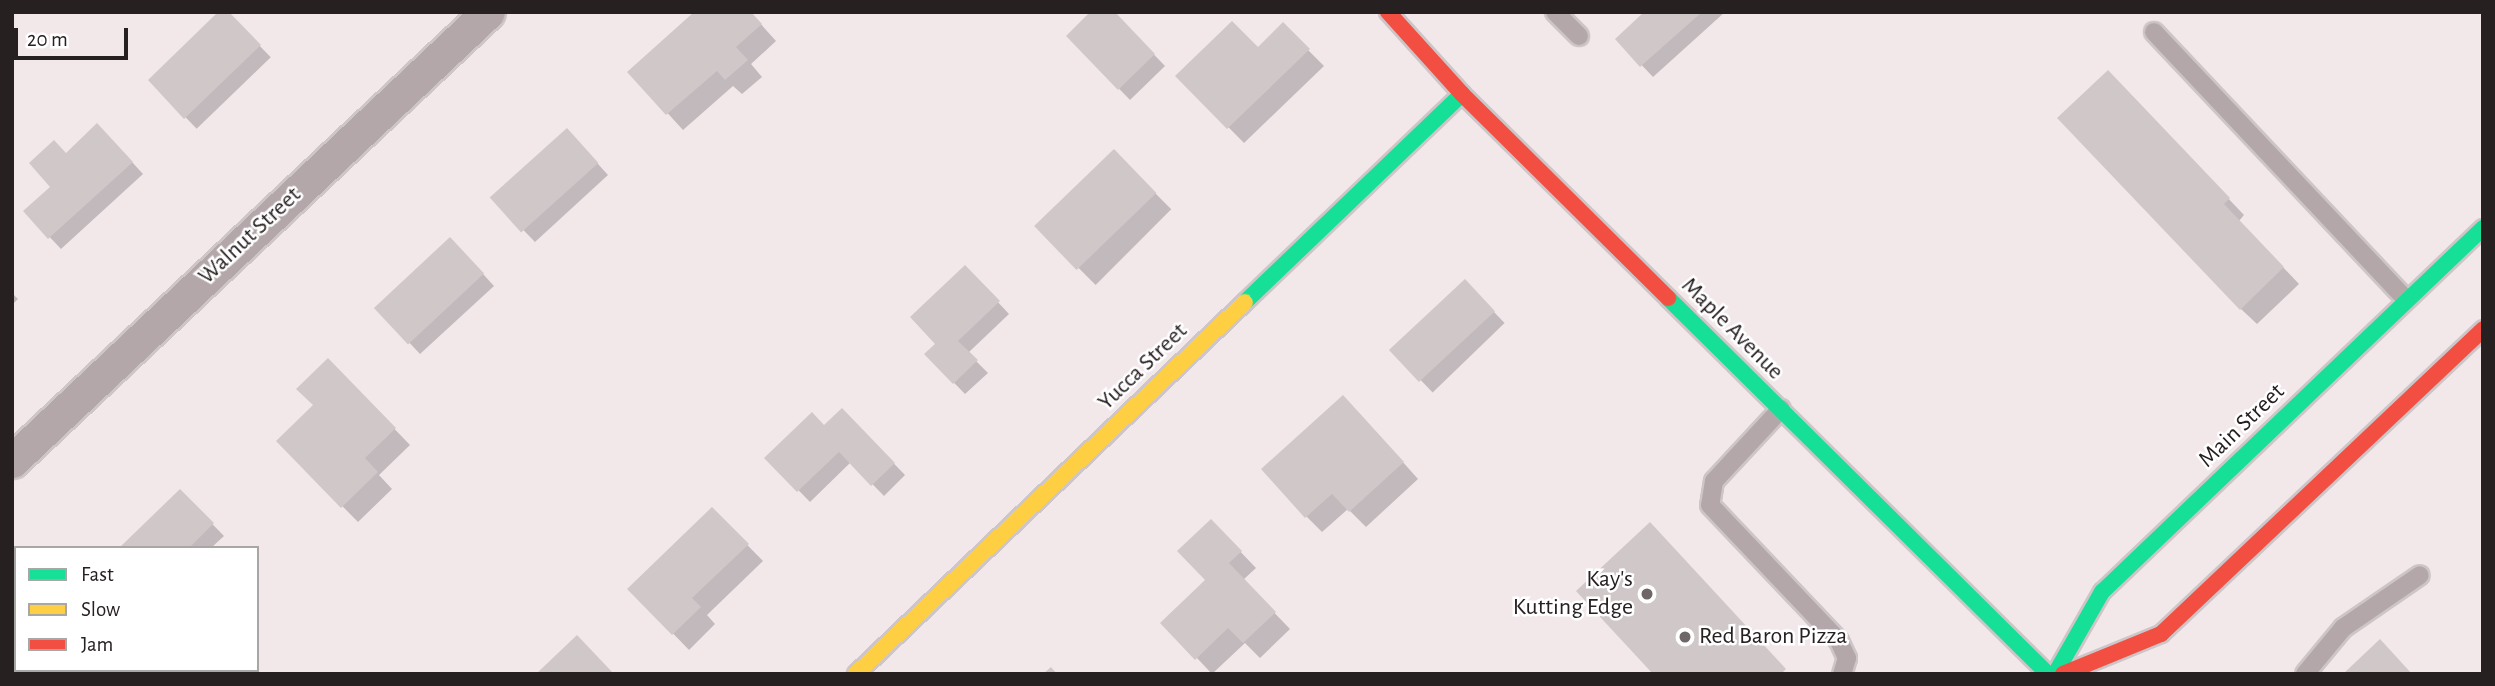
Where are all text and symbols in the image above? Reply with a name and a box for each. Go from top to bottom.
scale bar [18,14,131,58]
text: 20 m [27,29,68,50]
street label: Walnut Street [193,181,307,291]
street label: Maple Avenue [1675,272,1789,386]
street label: Yucca Street [1092,317,1194,417]
street label: Main Street [2193,378,2291,474]
legend [14,546,259,672]
text: Fast [81,564,114,585]
place label: Kay's Kutting Edge [1513,566,1633,622]
marker: Kay's Kutting Edge [1639,586,1655,602]
text: Slow [81,599,120,620]
place label: Red Baron Pizza [1699,623,1847,651]
marker: Red Baron Pizza [1677,629,1693,645]
text: Jam [81,634,113,655]

